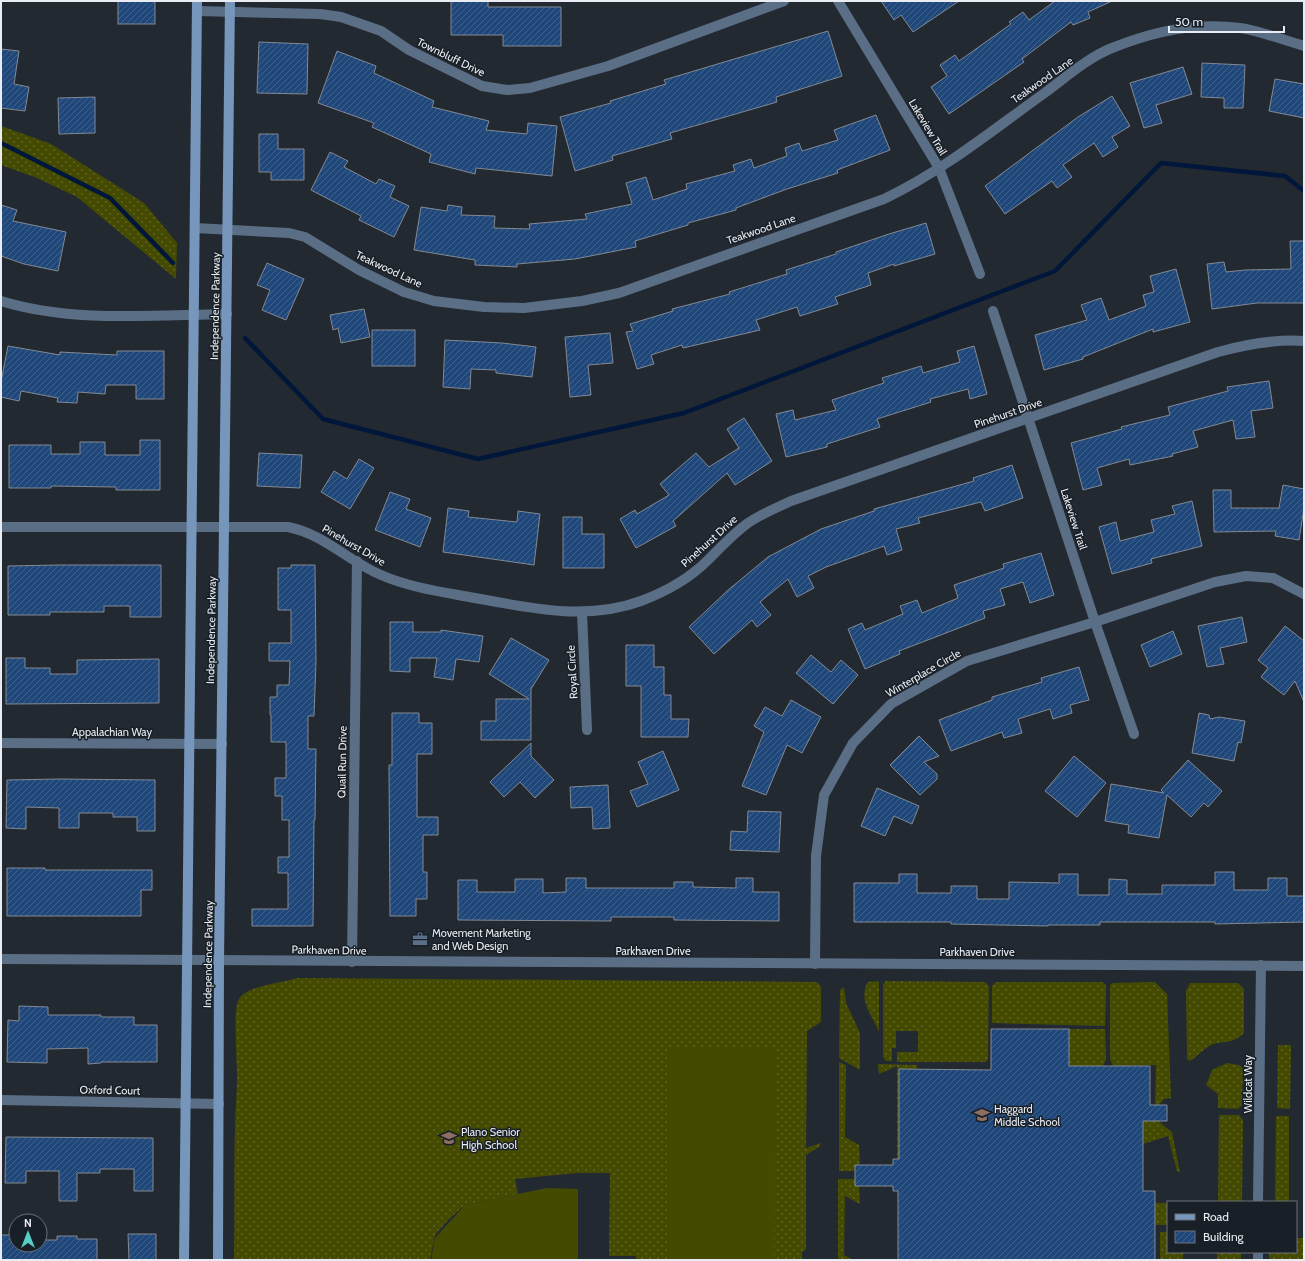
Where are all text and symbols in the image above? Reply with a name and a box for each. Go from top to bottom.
scale bar [1169,8,1284,34]
text: 50 m [1175,14,1203,29]
street label: Townbluff Drive [415,34,488,80]
street label: Teakwood Lane [1008,53,1076,106]
street label: Lakeview Trail [906,96,951,158]
street label: Teakwood Lane [725,211,798,247]
street label: Teakwood Lane [353,247,425,291]
street label: Independence Parkway [207,252,223,360]
street label: Pinehurst Drive [972,395,1044,431]
street label: Lakeview Trail [1058,487,1091,552]
street label: Pinehurst Drive [678,512,740,570]
street label: Pinehurst Drive [320,521,389,569]
street label: Independence Parkway [203,576,219,684]
street label: Royal Circle [564,644,580,699]
street label: Winterplace Circle [883,646,963,700]
street label: Appalachian Way [72,725,152,739]
street label: Quail Run Drive [334,725,350,798]
street label: Independence Parkway [200,900,216,1008]
place label: Movement Marketing and Web Design [432,926,531,953]
office icon: Movement Marketing and Web Design [411,930,429,948]
street label: Parkhaven Drive [291,942,367,958]
street label: Parkhaven Drive [615,944,691,958]
street label: Parkhaven Drive [939,945,1015,959]
street label: Wildcat Way [1241,1054,1255,1113]
street label: Oxford Court [80,1082,141,1098]
place label: Haggard Middle School [994,1102,1060,1129]
school or university icon: Haggard Middle School [973,1106,991,1124]
place label: Plano Senior High School [461,1125,520,1152]
school or university icon: Plano Senior High School [440,1129,458,1147]
legend [1167,1201,1297,1253]
text: Road [1203,1209,1229,1224]
north arrow [8,1213,48,1253]
text: N [24,1216,32,1230]
text: Building [1203,1229,1245,1244]

